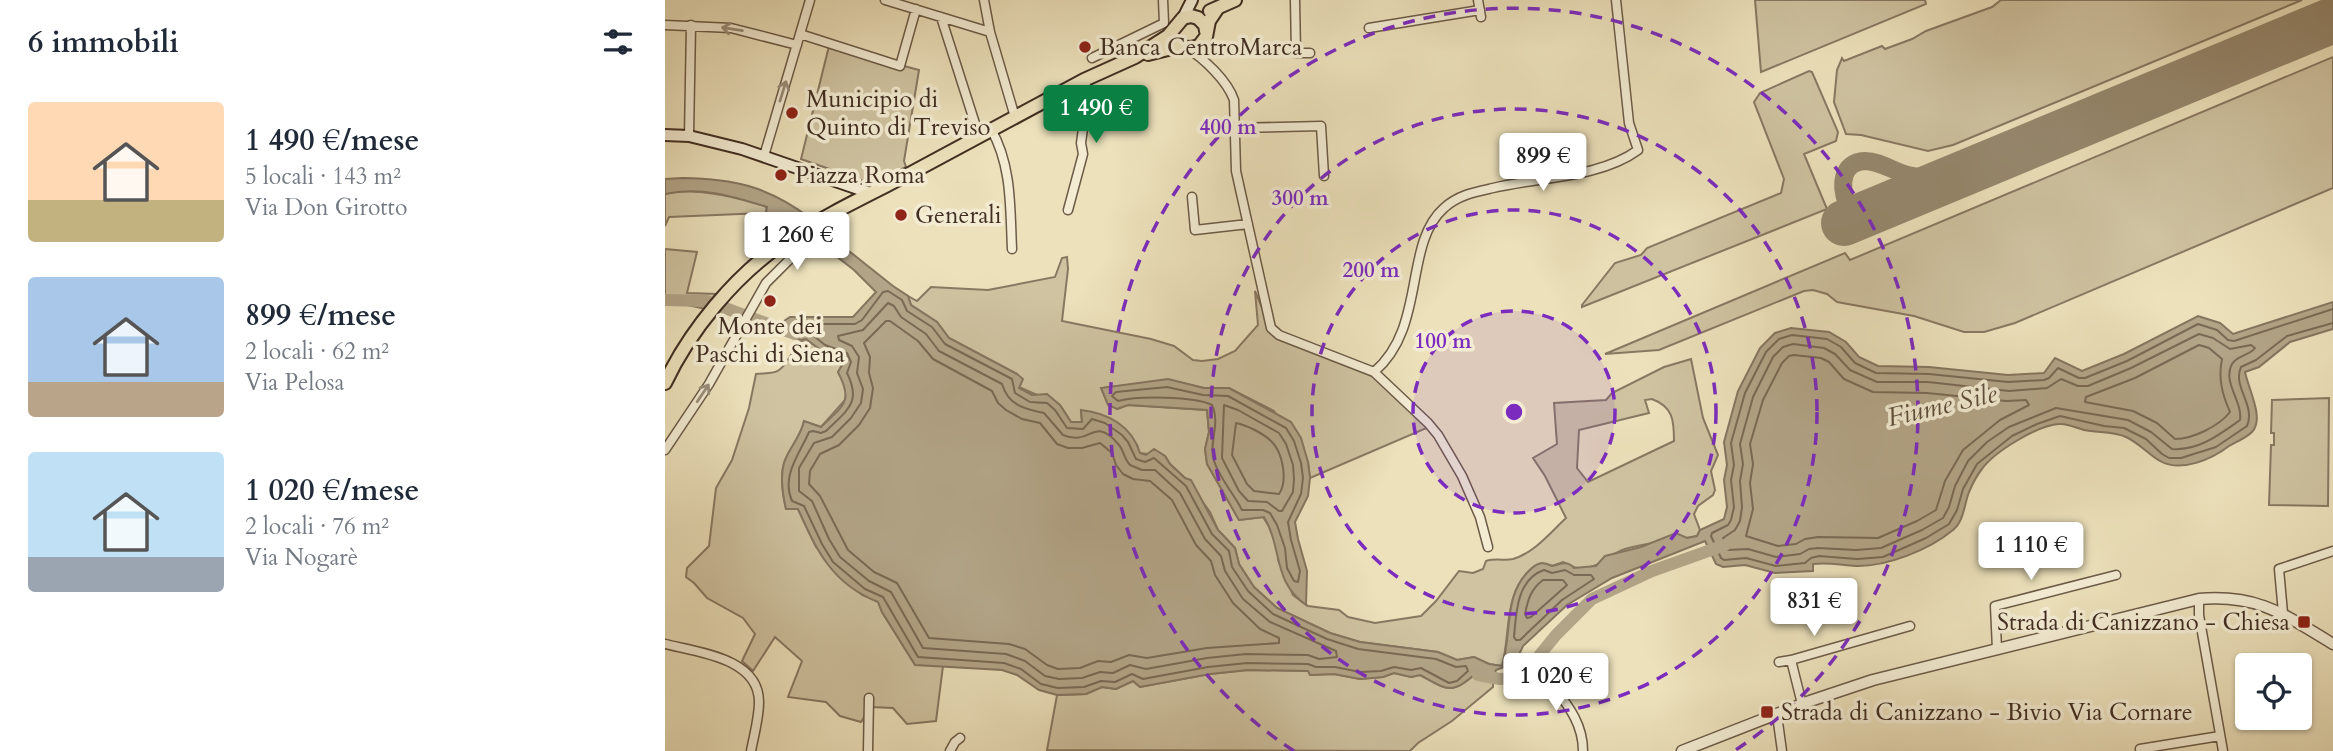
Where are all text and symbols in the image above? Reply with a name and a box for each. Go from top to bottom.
text: 6 immobili [28,22,179,63]
one-way arrow [721,22,744,35]
icon: filters [599,23,637,61]
place label: Banca CentroMarca [1099,31,1303,64]
marker: Banca CentroMarca [1077,39,1093,55]
one-way arrow [778,80,791,102]
place label: Municipio di Quinto di Treviso [806,83,990,144]
pin: 1 490 € [1031,86,1161,145]
text: 1 490 € [1059,92,1133,123]
marker: Municipio di Quinto di Treviso [784,105,800,121]
text: 400 m [1199,113,1257,142]
text: 1 490 €/mese [245,120,419,161]
icon: home [84,130,168,214]
pin: 899 € [1494,134,1592,193]
text: 899 € [1515,140,1571,171]
place label: Piazza Roma [795,159,925,192]
text: 5 locali · 143 m² [245,161,401,192]
marker: Piazza Roma [773,167,789,183]
text: 300 m [1271,184,1329,213]
text: Via Don Girotto [245,192,407,223]
place label: Generali [915,199,1002,232]
marker: Generali [893,207,909,223]
pin: 1 260 € [732,212,862,272]
text: 1 260 € [760,219,834,250]
text: 200 m [1342,256,1400,285]
marker: Monte dei Paschi di Siena [762,293,778,309]
text: 899 €/mese [245,295,396,336]
icon: home [84,305,168,389]
place label: Monte dei Paschi di Siena [695,310,845,371]
text: 100 m [1414,327,1472,356]
text: 2 locali · 62 m² [245,336,389,367]
text: Via Pelosa [245,367,344,398]
water label: Fiume Sile [1884,376,2001,435]
one-way arrow [696,384,710,403]
centre of rings [1502,400,1526,424]
text: 1 020 €/mese [245,470,419,511]
icon: home [84,480,168,564]
text: 2 locali · 76 m² [245,511,389,542]
pin: 1 110 € [1966,522,2096,582]
text: 1 110 € [1994,529,2068,560]
text: Via Nogarè [245,542,358,573]
pin: 831 € [1765,578,1863,638]
text: 831 € [1786,585,1842,616]
place label: Strada di Canizzano - Chiesa [1997,606,2291,639]
marker: Strada di Canizzano - Chiesa [2296,614,2312,630]
map controls [2235,653,2312,730]
button: locate [2235,653,2312,730]
pin: 1 020 € [1491,654,1621,713]
text: 1 020 € [1519,660,1593,691]
place label: Strada di Canizzano - Bivio Via Cornare [1781,696,2193,729]
marker: Strada di Canizzano - Bivio Via Cornare [1759,704,1775,720]

